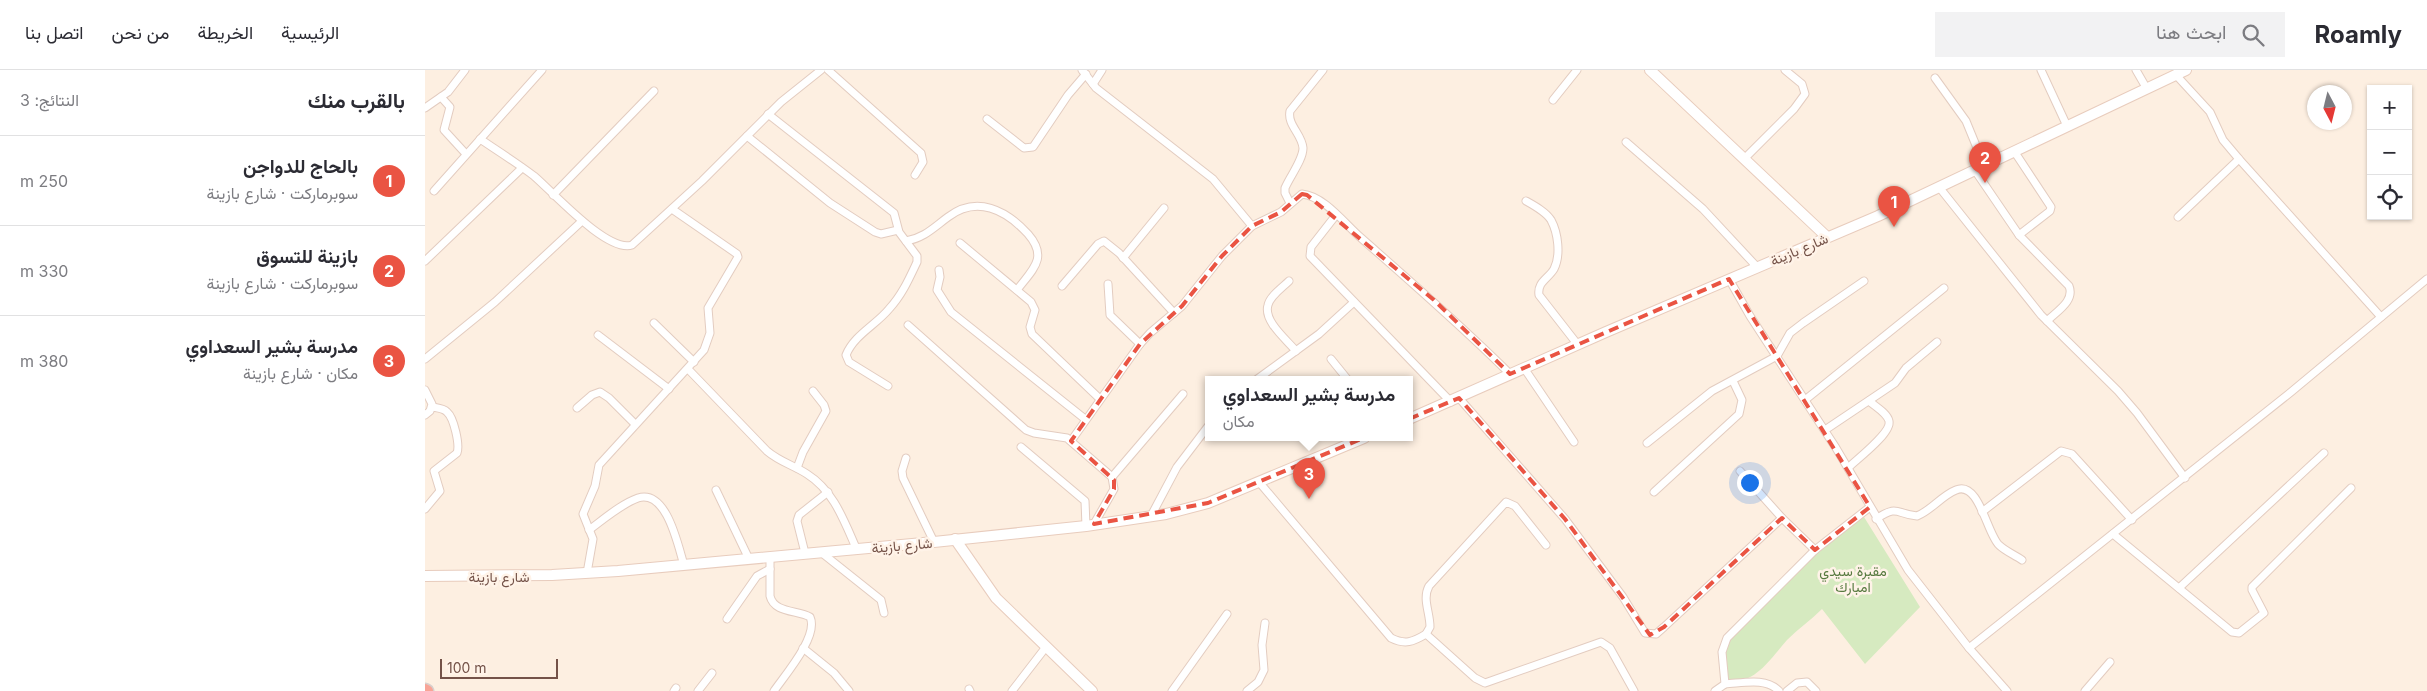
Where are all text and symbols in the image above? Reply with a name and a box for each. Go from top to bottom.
search box [1935,12,2285,57]
text: Roamly [2315,20,2402,49]
text: ابحث هنا [2156,21,2227,44]
icon: search [2239,21,2267,49]
text: اتصل بنا [25,22,83,43]
text: من نحن [111,22,169,43]
text: الخريطة [197,22,253,43]
text: الرئيسية [281,22,339,43]
north arrow [2307,85,2352,130]
map controls [2367,85,2412,220]
button: + [2367,85,2412,130]
text: بالقرب منك [308,88,405,113]
text: النتائج: 3 [20,90,79,110]
button: − [2367,130,2412,175]
pin: 2 [1969,142,2001,183]
text: بالحاج للدواجن [243,155,358,178]
text: 250 m [20,171,68,191]
text: 1 [386,171,392,191]
button: locate [2367,175,2412,220]
text: سوبرماركت · شارع بازينة [207,183,358,203]
pin: 1 [1878,186,1910,227]
street label: شارع بازينة [1768,229,1832,272]
text: بازينة للتسوق [256,245,358,268]
text: 330 m [20,261,68,281]
text: 2 [384,261,394,281]
text: سوبرماركت · شارع بازينة [207,273,358,293]
text: مدرسة بشير السعداوي [185,335,358,358]
text: 380 m [20,351,68,371]
text: 3 [384,351,394,371]
text: مكان · شارع بازينة [243,363,358,383]
popup [1205,376,1413,441]
text: مدرسة بشير السعداوي [1223,383,1395,406]
text: مكان [1223,411,1254,431]
pin: 3 [1293,458,1325,499]
your location [1737,470,1763,496]
street label: شارع بازينة [871,534,933,559]
park label: مقبرة سيدي امبارك [1819,562,1887,596]
street label: شارع بازينة [468,568,530,588]
scale bar [440,656,557,679]
text: 100 m [447,659,487,676]

